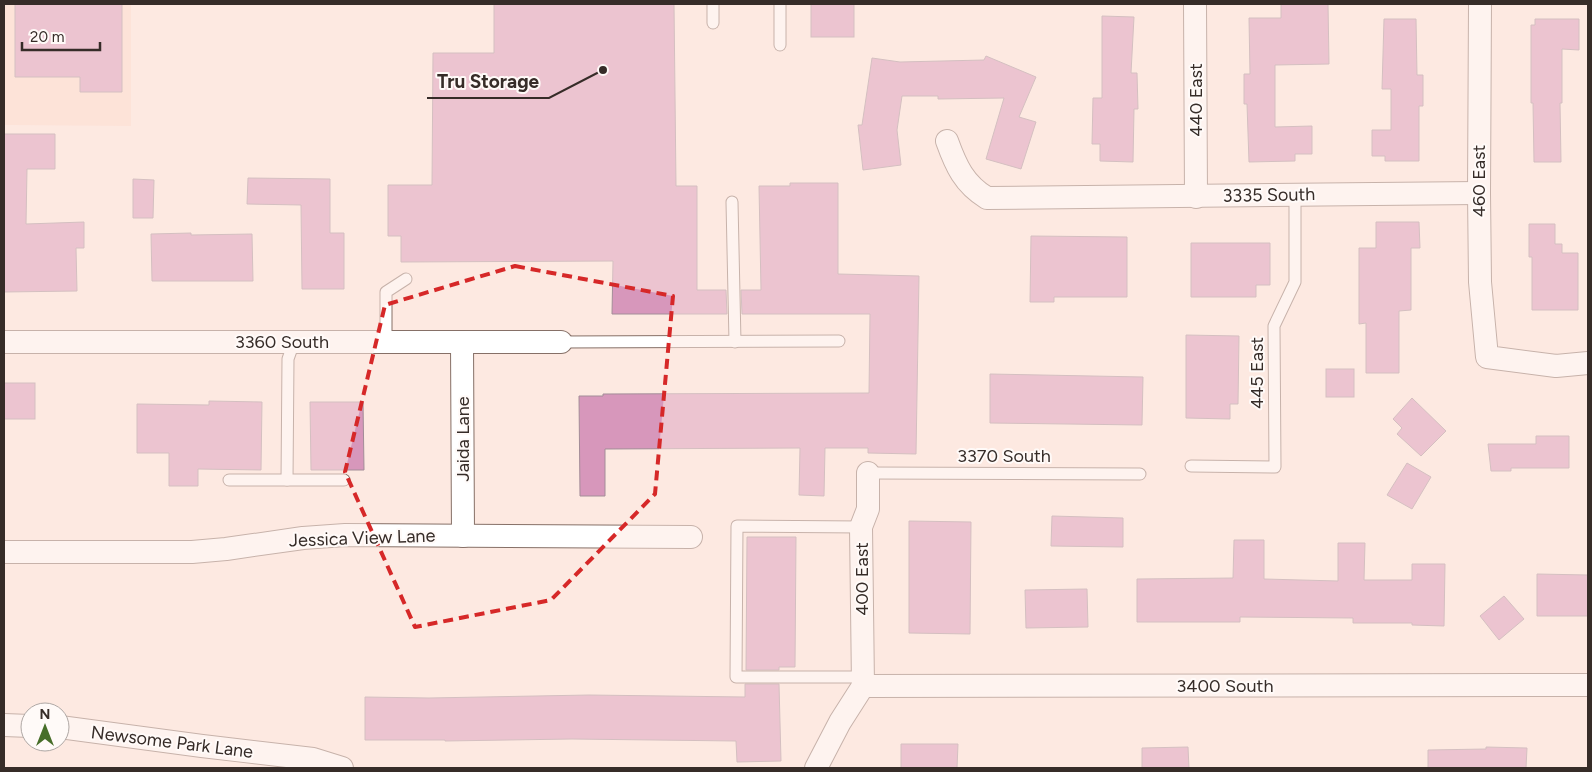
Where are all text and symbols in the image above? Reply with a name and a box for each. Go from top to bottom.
scale bar [22,20,100,52]
text: 20 m [30,28,64,46]
street label: 440 East [1185,63,1207,137]
callout: Tru Storage [427,64,549,98]
text: Tru Storage [437,70,540,93]
street label: 460 East [1468,145,1490,217]
street label: 3335 South [1223,183,1315,207]
street label: 3360 South [235,331,329,353]
street label: 445 East [1246,337,1268,409]
street label: Jaida Lane [452,396,474,482]
street label: 3370 South [957,445,1051,467]
street label: Jessica View Lane [288,524,436,552]
street label: 400 East [851,542,873,616]
street label: 3400 South [1177,675,1273,697]
north arrow [20,702,70,752]
text: N [40,706,50,723]
street label: Newsome Park Lane [90,721,254,763]

